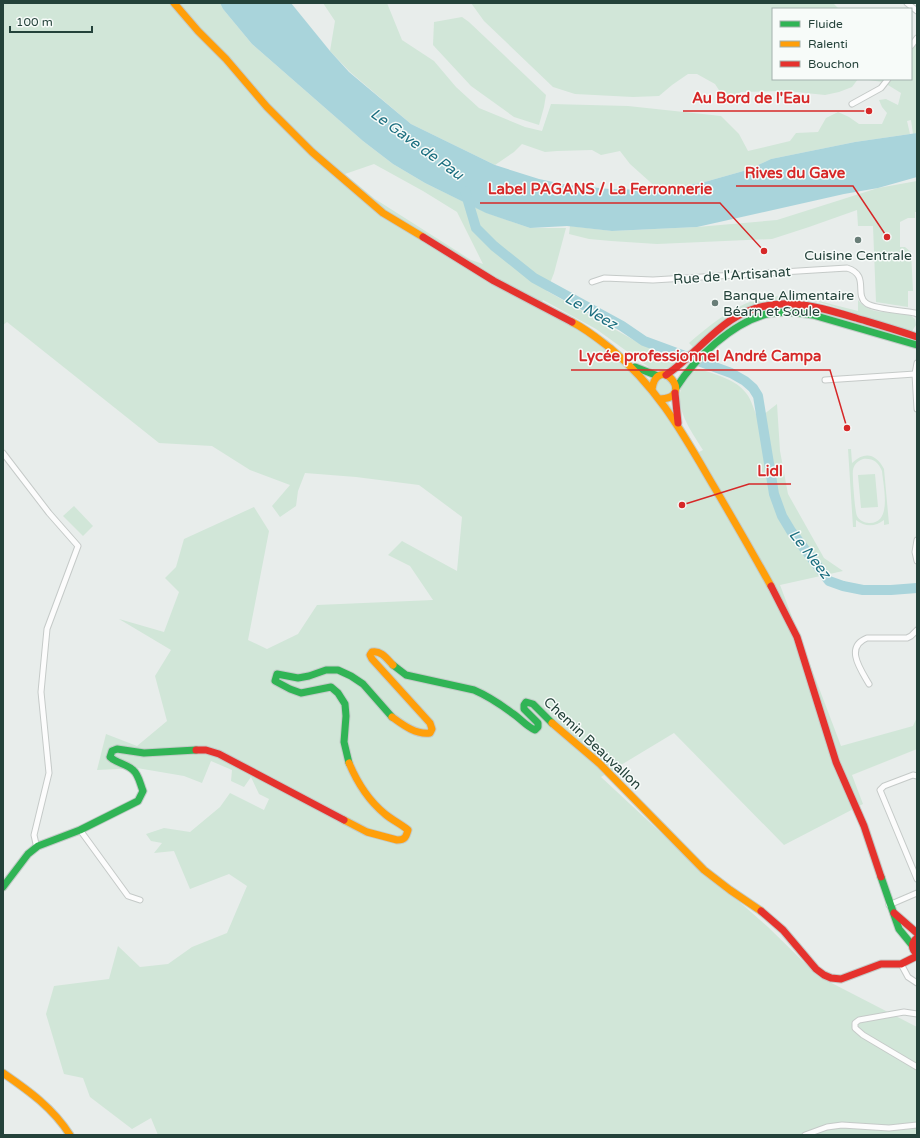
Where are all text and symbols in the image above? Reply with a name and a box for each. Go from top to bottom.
scale bar [10,8,92,34]
legend [772,8,912,80]
text: 100 m [16,15,53,29]
text: Fluide [808,17,843,31]
text: Ralenti [808,37,848,51]
text: Bouchon [808,57,859,71]
callout: Au Bord de l'Eau [683,84,818,111]
text: Au Bord de l'Eau [692,89,810,107]
water label: Le Gave de Pau [367,104,467,184]
callout: Rives du Gave [736,159,853,186]
text: Rives du Gave [745,164,846,182]
callout: Label PAGANS / La Ferronnerie [480,176,720,203]
text: Label PAGANS / La Ferronnerie [488,180,713,198]
marker: Cuisine Centrale [853,235,863,245]
place label: Cuisine Centrale [804,247,912,264]
street label: Rue de l'Artisanat [673,263,792,288]
place label: Banque Alimentaire Béarn et Soule [723,287,854,320]
water label: Le Neez [562,289,622,334]
marker: Banque Alimentaire Béarn et Soule [710,298,720,308]
callout: Lycée professionnel André Campa [571,343,830,370]
text: Lycée professionnel André Campa [578,347,822,366]
callout: Lidl [749,457,791,484]
text: Lidl [757,462,783,480]
water label: Le Neez [785,526,836,583]
street label: Chemin Beauvallon [540,694,645,793]

